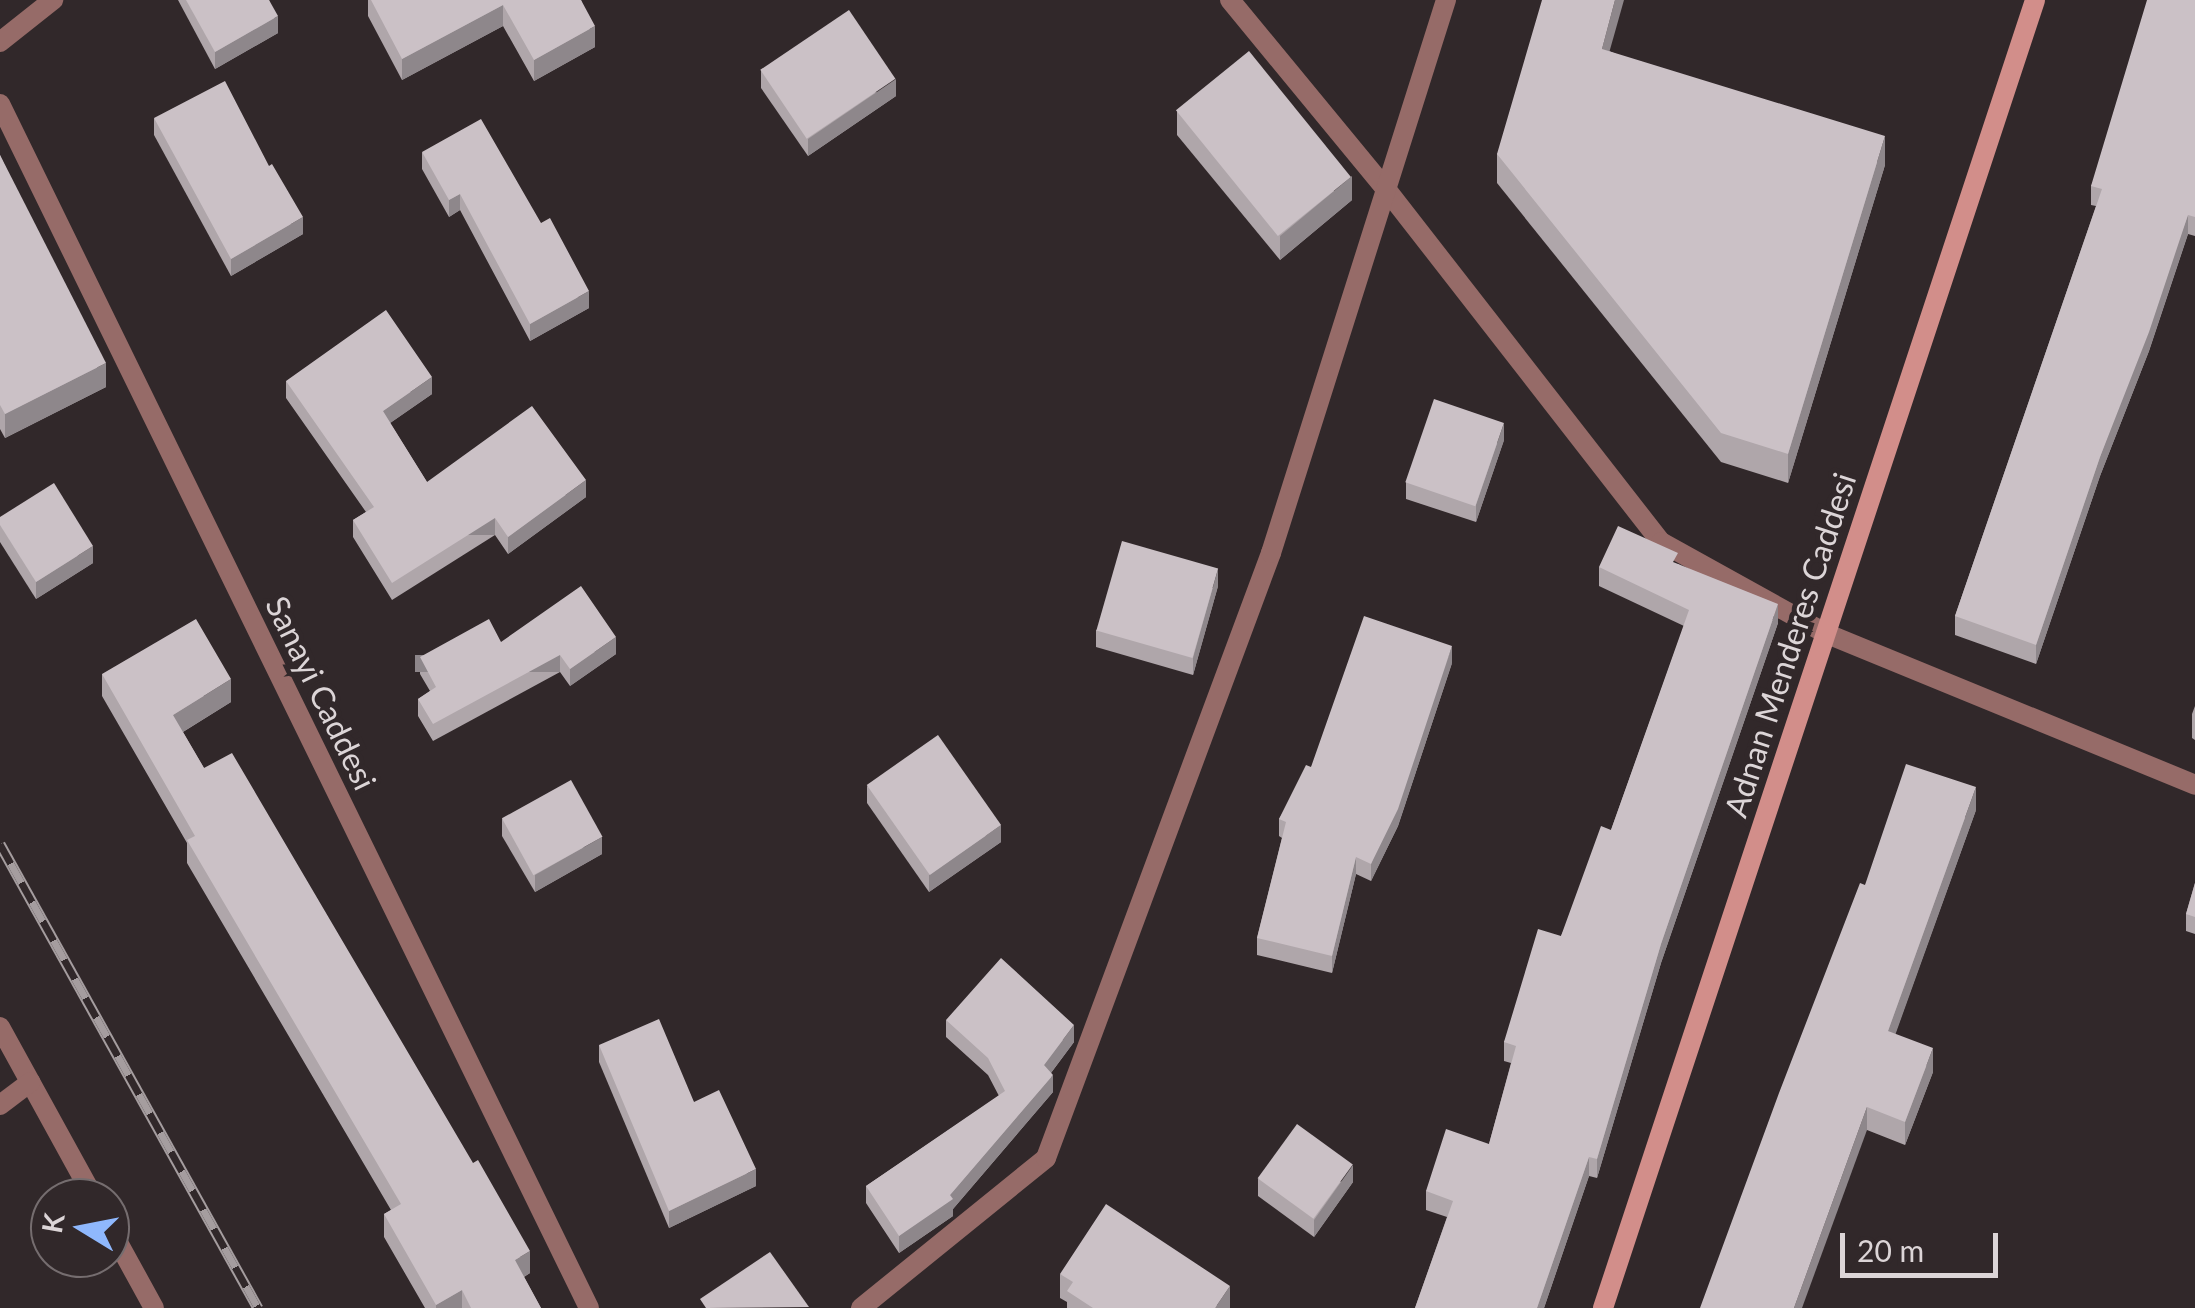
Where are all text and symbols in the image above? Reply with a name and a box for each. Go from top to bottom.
street label: Adnan Menderes Caddesi [1716,468,1864,822]
street label: Sanayi Caddesi [258,590,384,796]
north arrow [30,1178,130,1278]
text: K [34,1211,71,1236]
scale bar [1845,1213,2002,1275]
text: 20 m [1857,1232,1924,1268]

